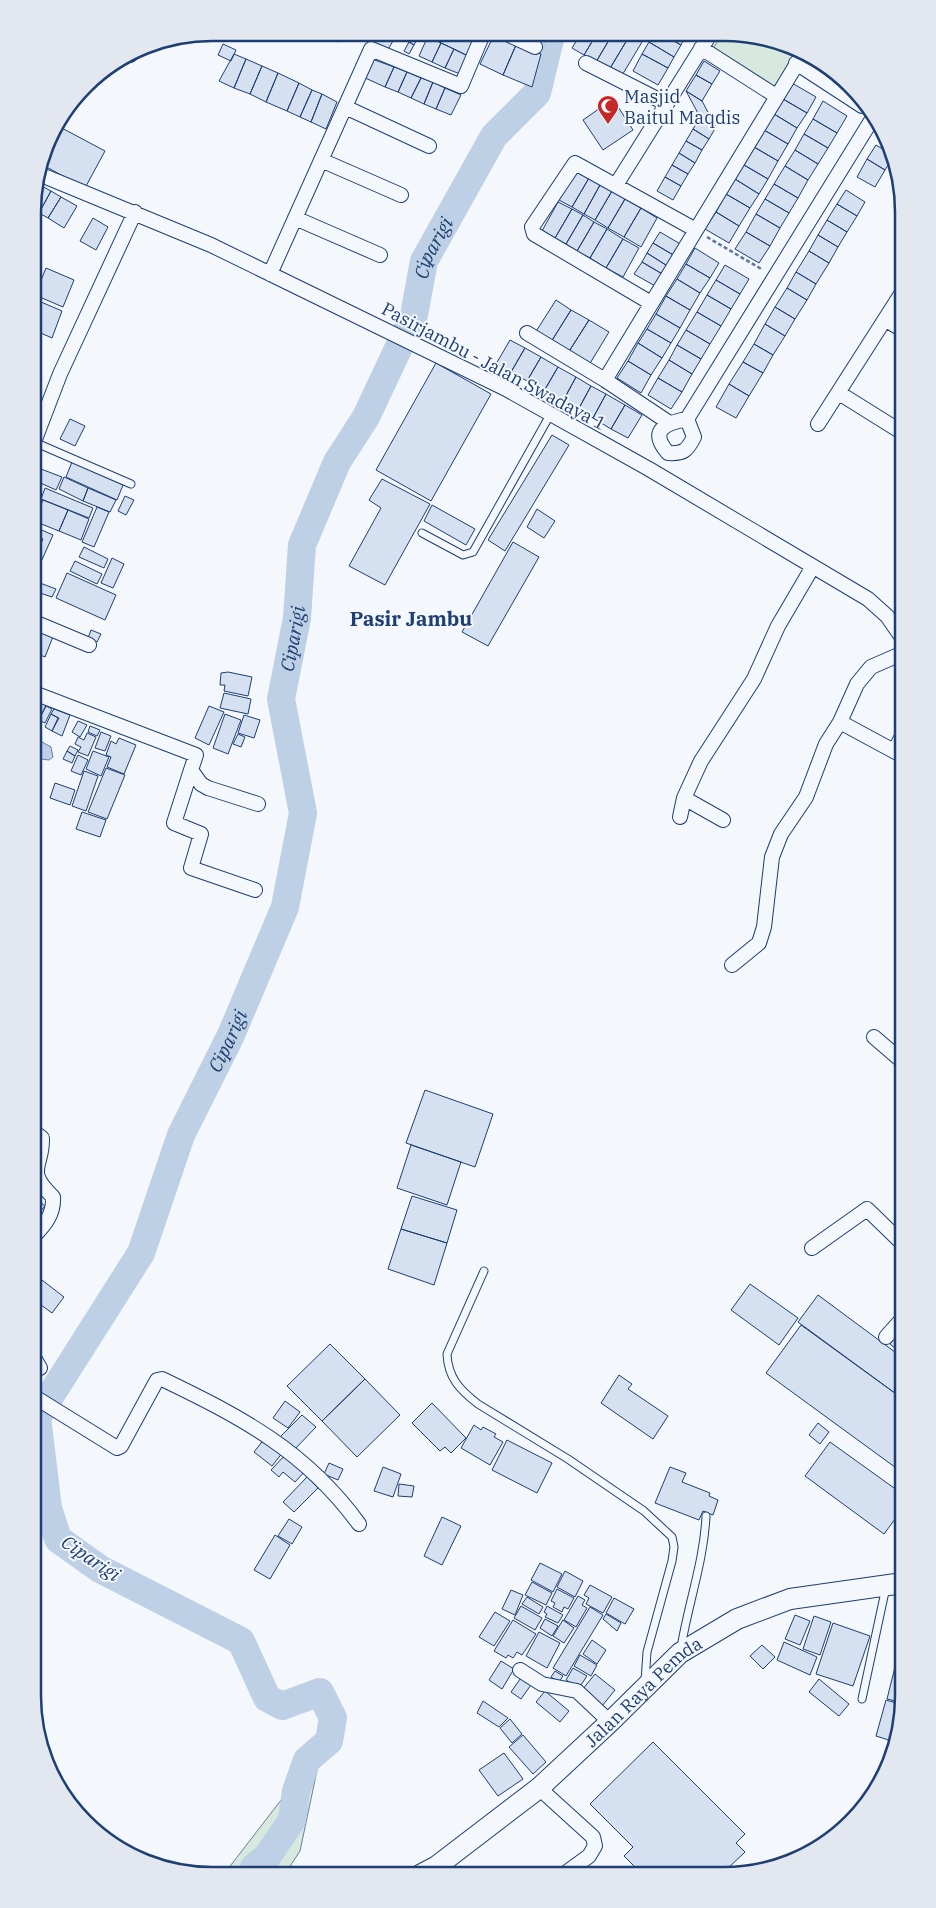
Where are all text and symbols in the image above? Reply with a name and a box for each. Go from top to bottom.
place label: Masjid Baitul Maqdis [624,85,740,129]
mosque icon: Masjid Baitul Maqdis [596,94,620,125]
water label: Ciparigi [409,213,458,281]
street label: Pasirjambu - Jalan Swadaya 1 [378,297,610,435]
water label: Ciparigi [275,605,310,674]
district label: Pasir Jambu [350,605,472,632]
water label: Ciparigi [202,1006,252,1076]
water label: Ciparigi [57,1530,125,1587]
street label: Jalan Raya Pemda [580,1631,706,1751]

